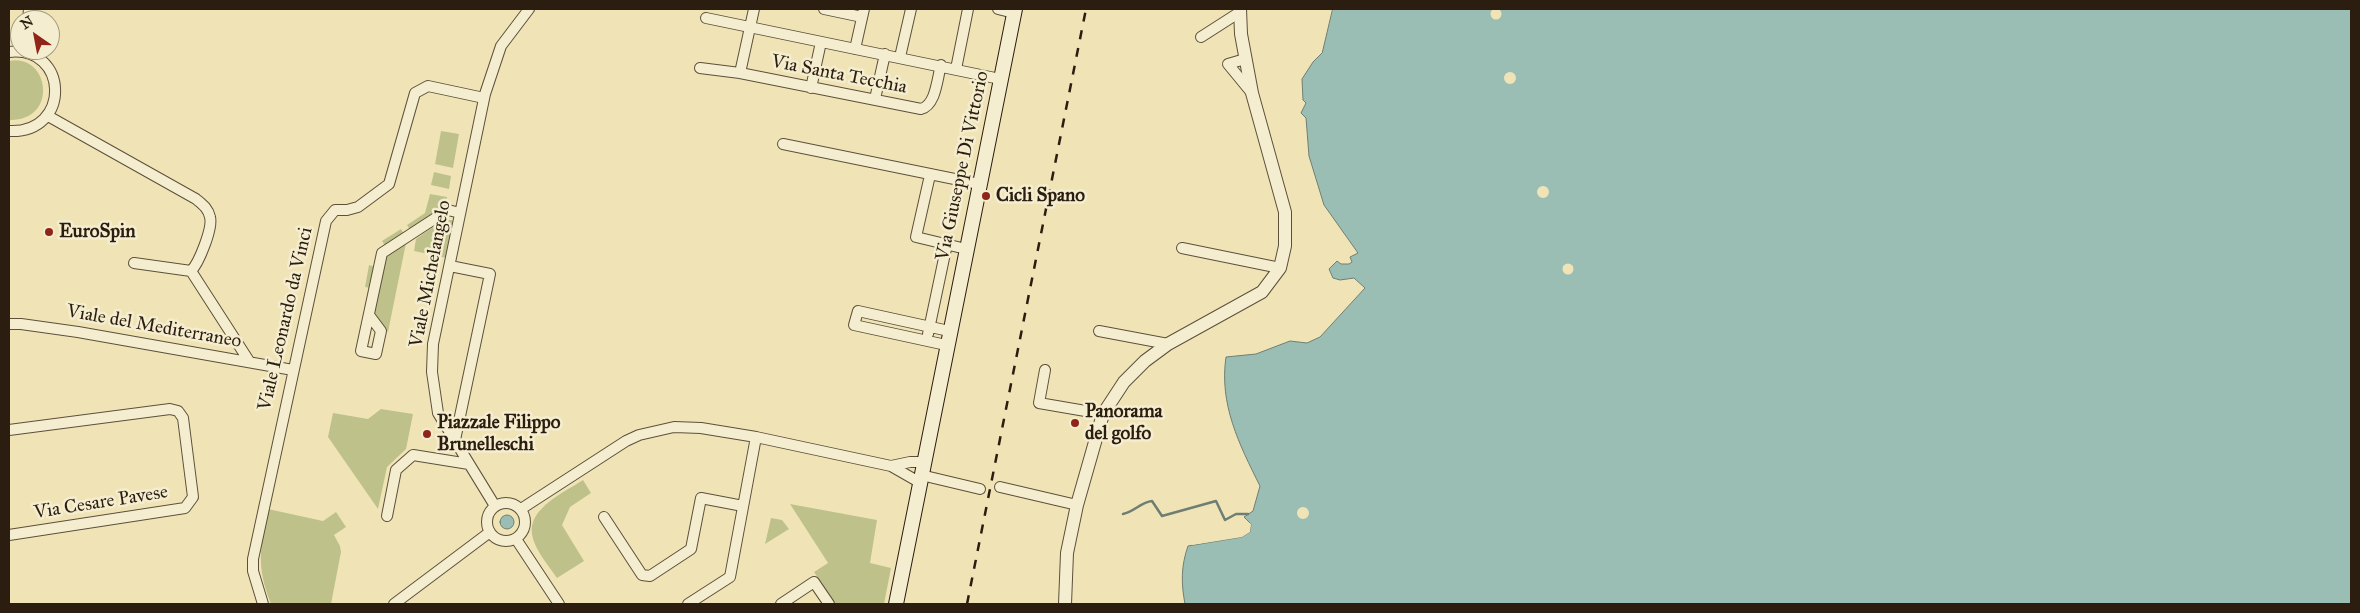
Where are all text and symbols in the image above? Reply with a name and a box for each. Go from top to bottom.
north arrow [10,10,60,60]
text: N [17,12,37,33]
street label: Via Santa Tecchia [769,51,909,99]
street label: Via Giuseppe Di Vittorio [932,69,994,263]
place label: Cicli Spano [996,185,1085,207]
marker: Cicli Spano [980,190,992,202]
street label: Viale Michelangelo [406,198,456,350]
place label: EuroSpin [59,221,135,243]
street label: Viale Leonardo da Vinci [254,225,318,413]
marker: EuroSpin [43,226,55,238]
street label: Viale del Mediterraneo [65,300,243,354]
place label: Panorama del golfo [1085,401,1163,445]
place label: Piazzale Filippo Brunelleschi [437,412,561,456]
marker: Panorama del golfo [1069,417,1081,429]
marker: Piazzale Filippo Brunelleschi [421,428,433,440]
street label: Via Cesare Pavese [32,481,170,525]

